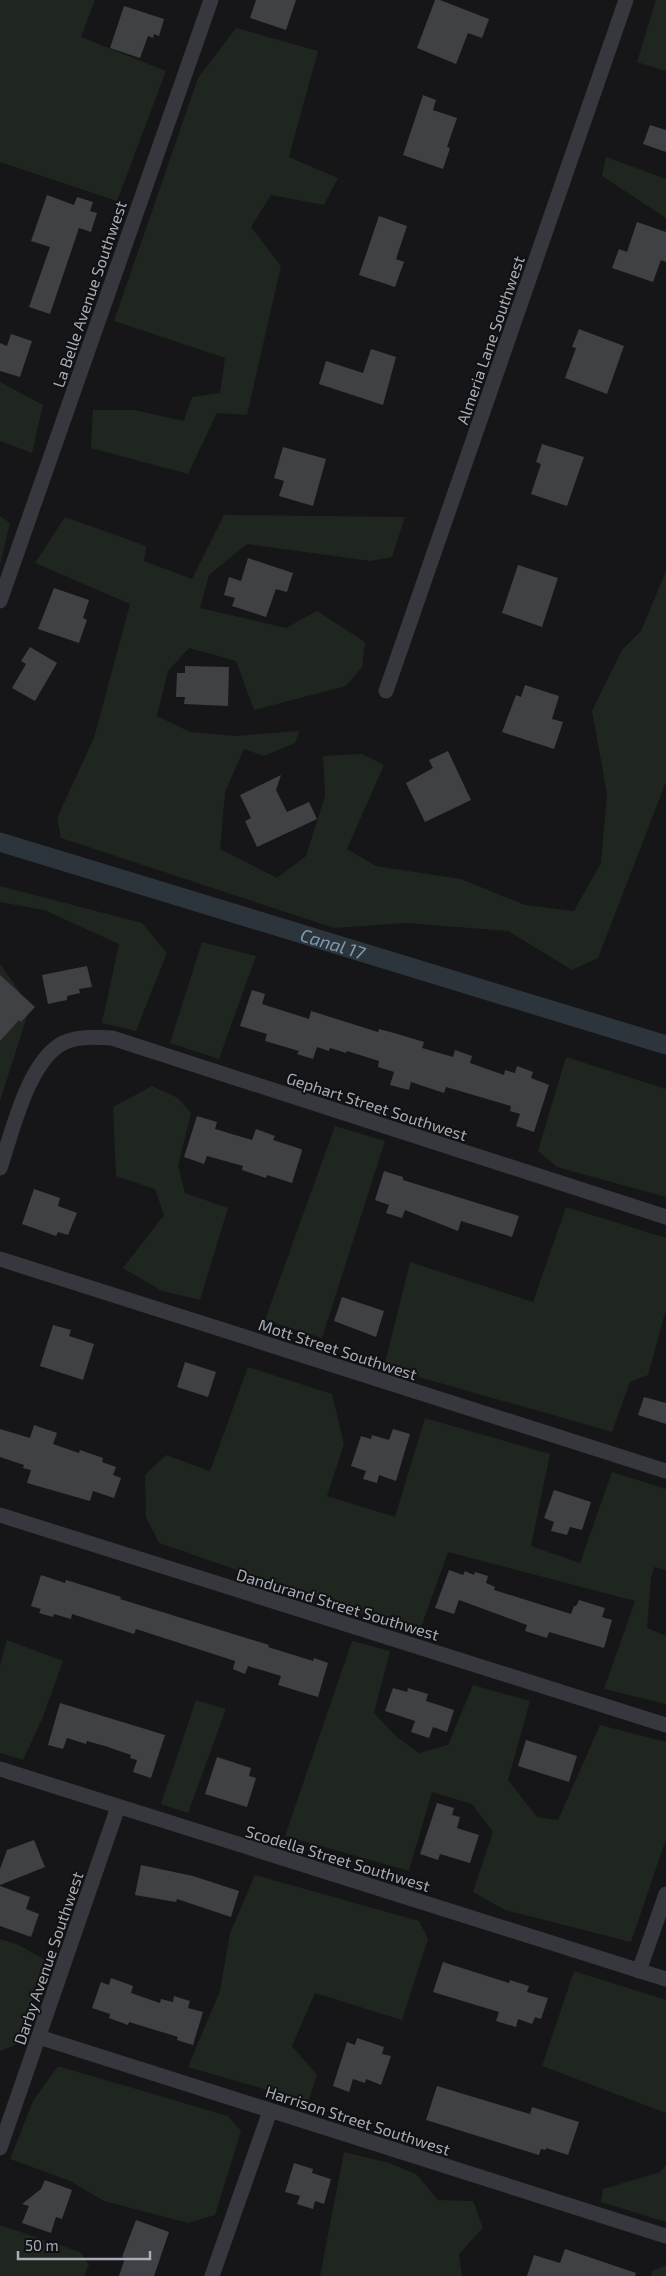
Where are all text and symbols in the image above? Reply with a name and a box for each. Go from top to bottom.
street label: La Belle Avenue Southwest [48,198,130,390]
street label: Almeria Lane Southwest [452,253,528,427]
water label: Canal 17 [298,923,369,964]
street label: Gephart Street Southwest [284,1068,470,1144]
street label: Mott Street Southwest [256,1314,420,1384]
street label: Dandurand Street Southwest [234,1564,442,1644]
street label: Scodella Street Southwest [243,1821,433,1895]
street label: Darby Avenue Southwest [9,1869,87,2047]
street label: Harrison Street Southwest [263,2081,453,2159]
scale bar [18,2228,150,2260]
text: 50 m [25,2236,59,2254]

